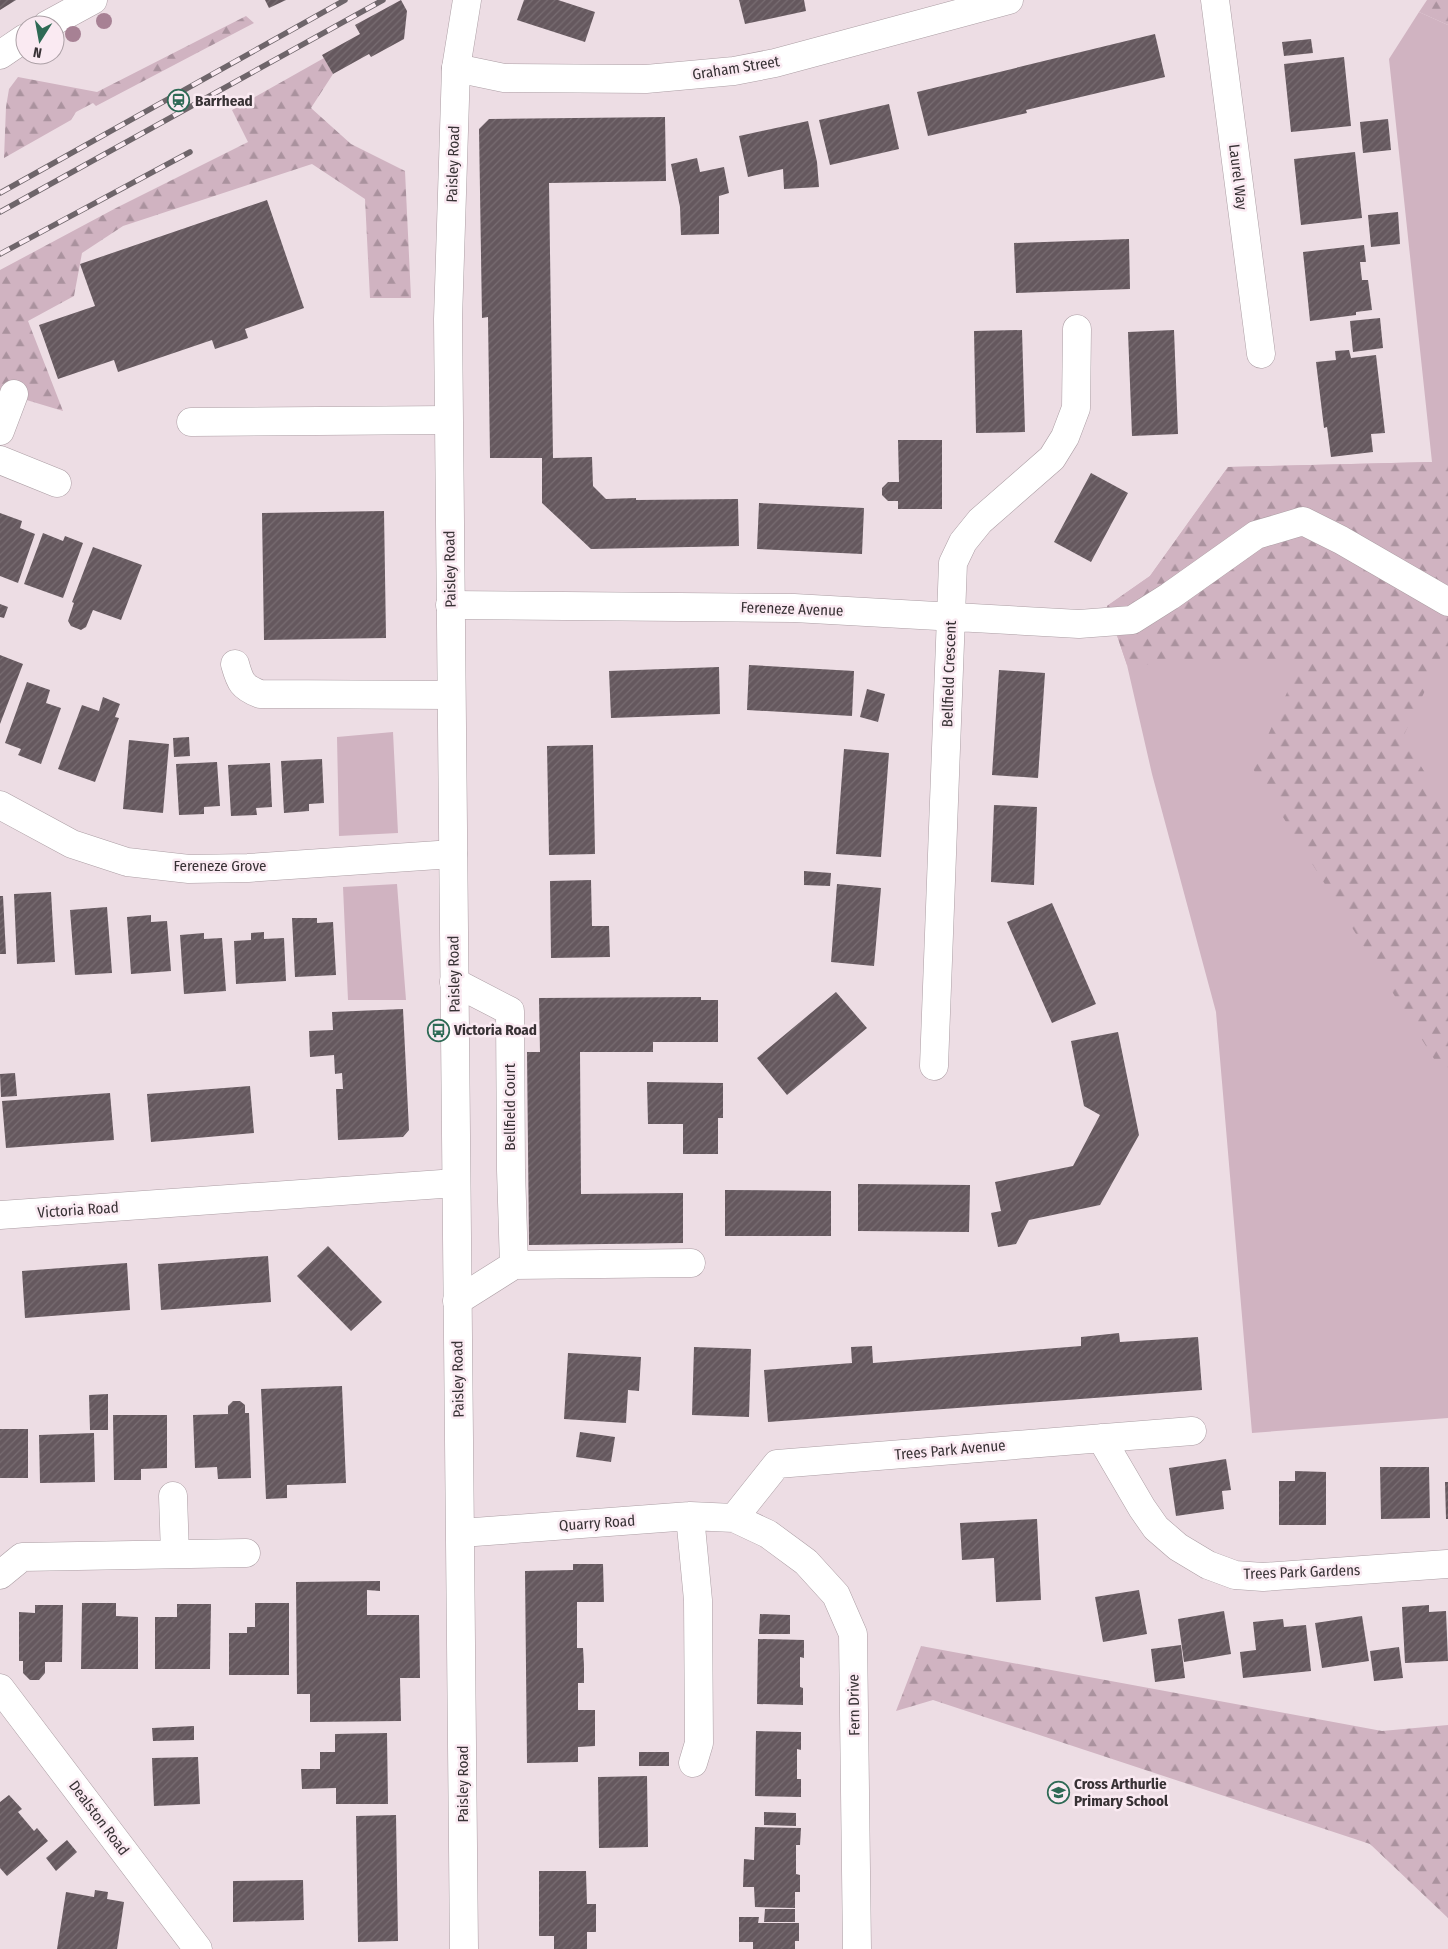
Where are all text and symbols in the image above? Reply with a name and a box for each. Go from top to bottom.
north arrow [15,15,65,65]
text: N [32,43,43,61]
street label: Graham Street [691,52,781,84]
station icon: Barrhead [167,89,191,113]
place label: Barrhead [195,92,253,110]
street label: Paisley Road [443,125,463,203]
street label: Laurel Way [1225,143,1251,211]
street label: Paisley Road [440,530,460,608]
street label: Fereneze Avenue [740,598,844,620]
street label: Bellfield Crescent [938,620,960,728]
street label: Fereneze Grove [174,857,266,875]
street label: Paisley Road [444,935,464,1013]
bus stop icon: Victoria Road [426,1018,450,1042]
place label: Victoria Road [453,1021,537,1039]
street label: Bellfield Court [501,1063,519,1151]
street label: Victoria Road [37,1198,119,1222]
street label: Paisley Road [448,1340,468,1418]
street label: Trees Park Avenue [894,1436,1006,1464]
street label: Quarry Road [558,1511,636,1535]
street label: Trees Park Gardens [1243,1561,1361,1583]
street label: Fern Drive [844,1674,864,1736]
street label: Paisley Road [454,1745,472,1823]
place label: Cross Arthurlie Primary School [1074,1775,1169,1810]
street label: Dealston Road [65,1777,133,1859]
school or university icon: Cross Arthurlie Primary School [1046,1781,1070,1805]

